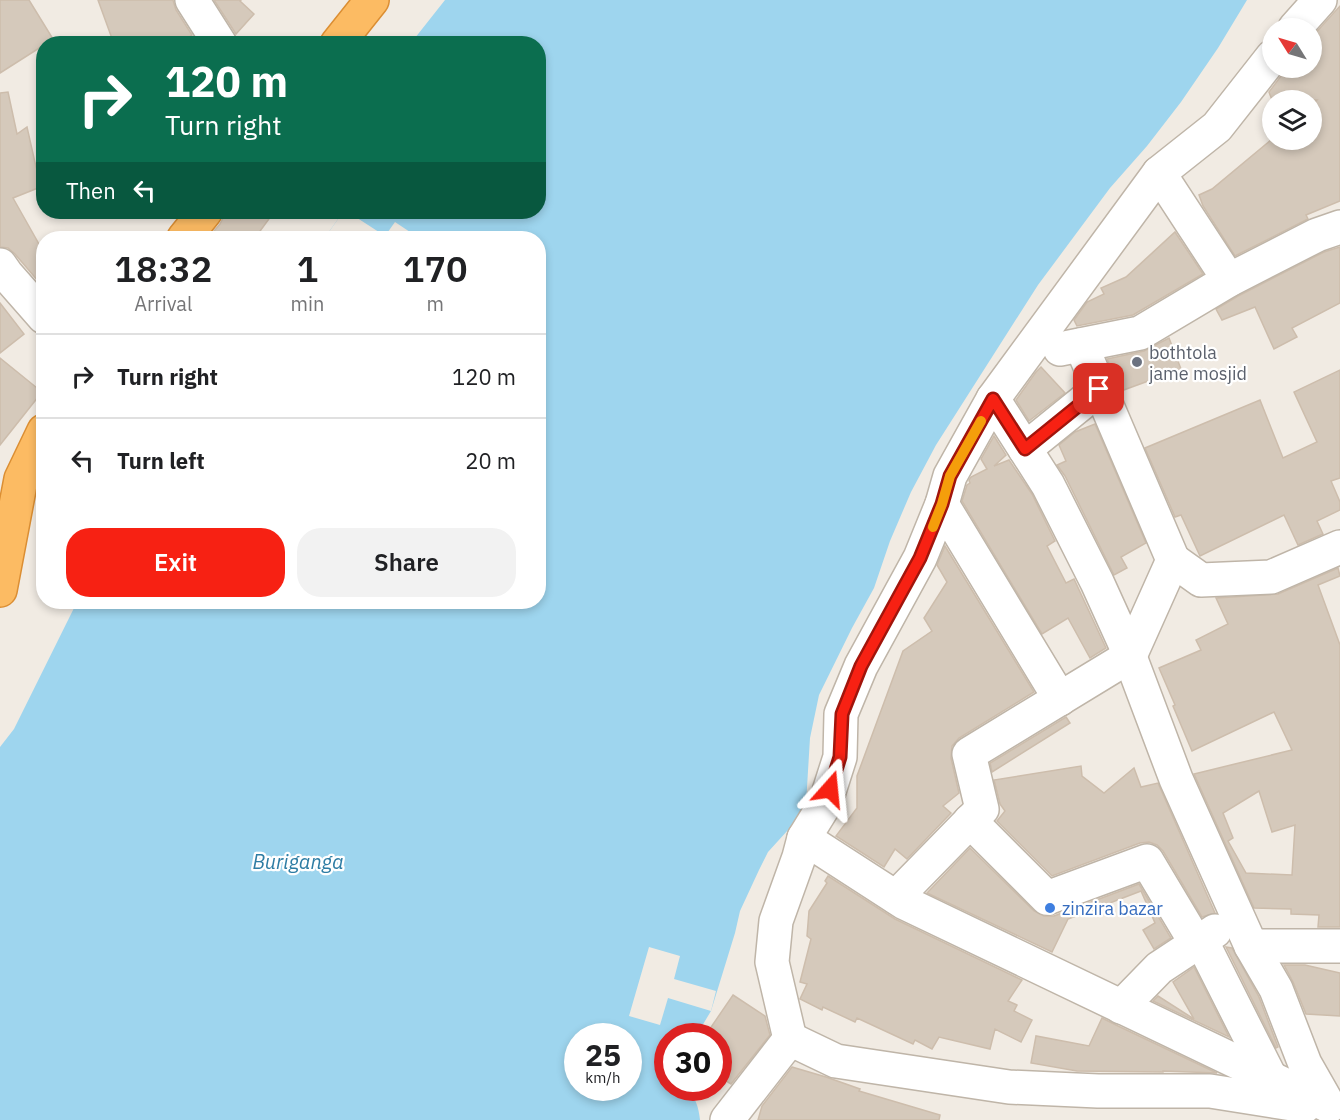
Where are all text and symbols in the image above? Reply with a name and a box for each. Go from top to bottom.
north arrow [1262,18,1322,78]
map controls [1262,18,1322,150]
text: 120 m [165,54,288,109]
icon: right [66,60,144,138]
button: layers [1262,90,1322,150]
text: Turn right [165,107,282,142]
icon: left [128,174,161,207]
text: Then [66,176,116,205]
text: 18:32 [114,245,212,292]
text: 1 [297,245,318,292]
text: 170 [403,245,468,292]
text: Arrival [134,290,192,317]
text: min [291,290,324,317]
text: m [426,290,444,317]
place label: bothtola jame mosjid [1149,341,1247,385]
marker: bothtola jame mosjid [1130,355,1144,369]
icon: right [66,360,99,393]
text: Turn right [117,362,218,391]
text: 120 m [452,362,516,391]
pin [1073,363,1124,414]
icon: arrive [1082,372,1115,405]
icon: left [66,444,99,477]
text: Turn left [117,446,205,475]
text: 20 m [465,446,516,475]
button: Exit [66,528,285,597]
button: Share [297,528,516,597]
position arrow [798,757,862,821]
water label: Buriganga [252,848,344,875]
place label: zinzira bazar [1062,897,1163,920]
marker: zinzira bazar [1043,901,1057,915]
speed limit sign: 30 [654,1023,732,1101]
text: 25 [585,1035,621,1074]
text: km/h [585,1068,621,1087]

